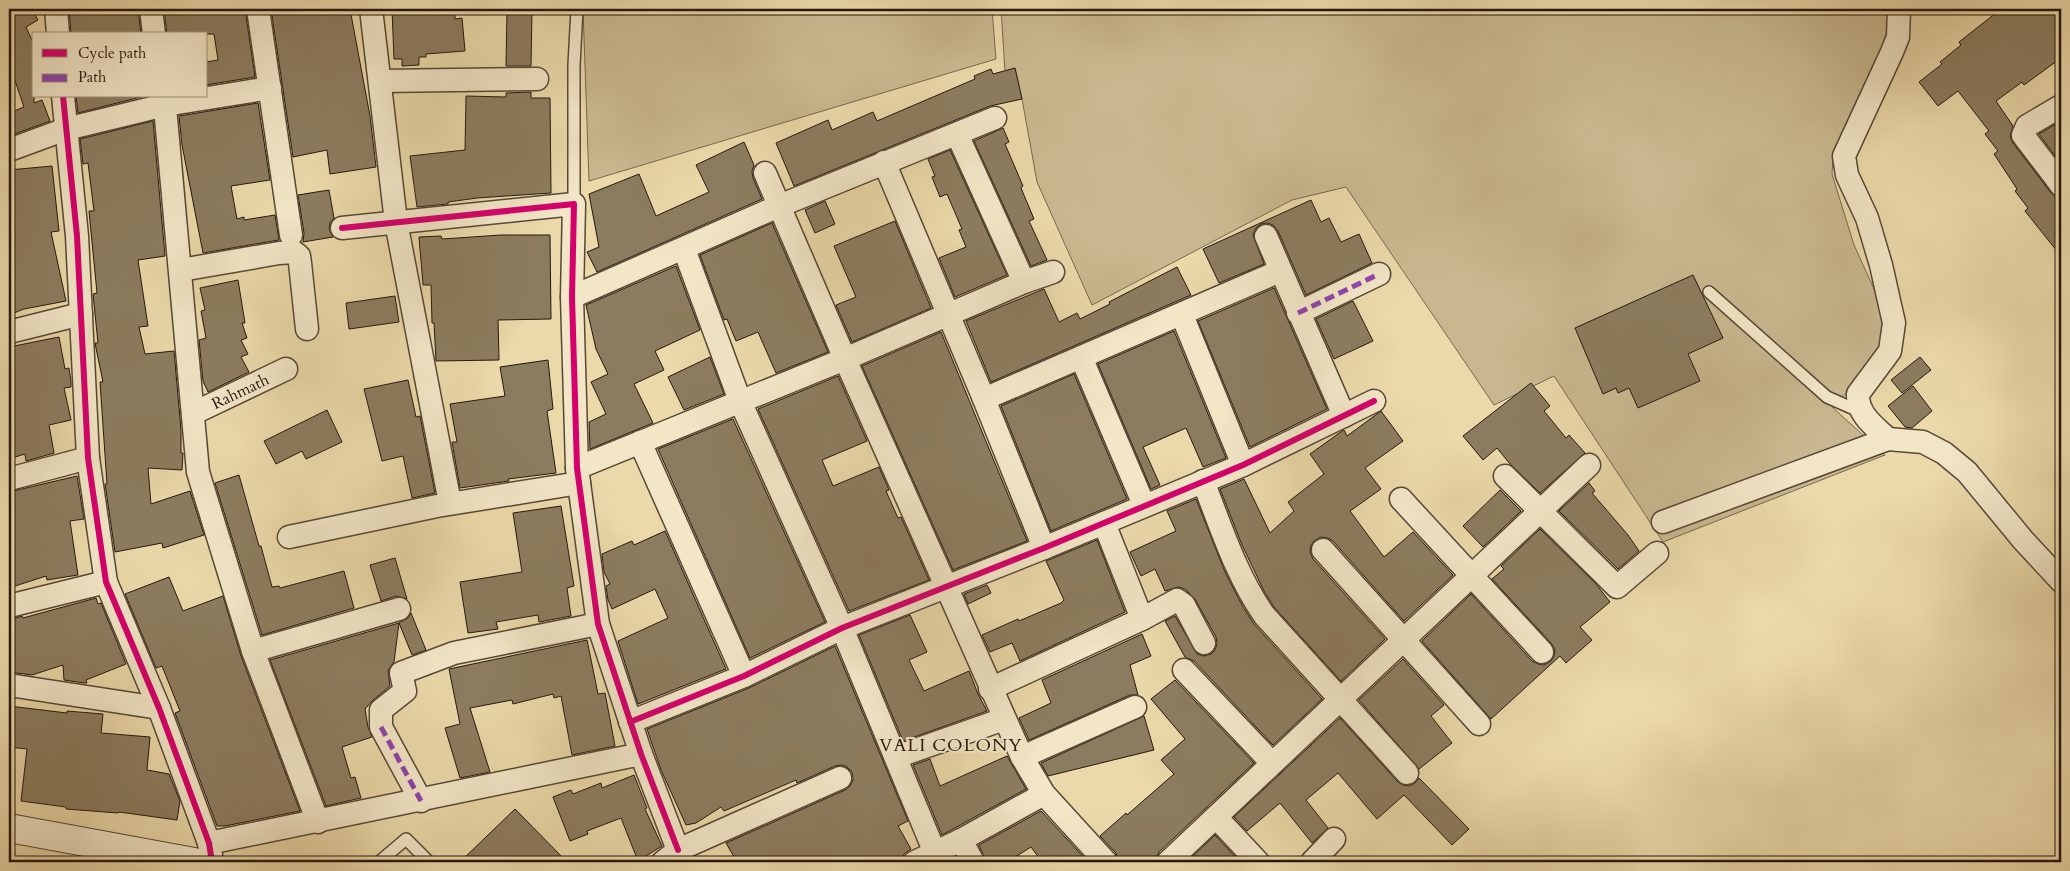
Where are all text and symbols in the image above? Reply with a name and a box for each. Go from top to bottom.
legend [32,32,208,98]
text: Cycle path [78,43,147,63]
text: Path [78,67,107,87]
street label: Rahmath [208,369,273,415]
district label: VALI COLONY [879,733,1023,758]

